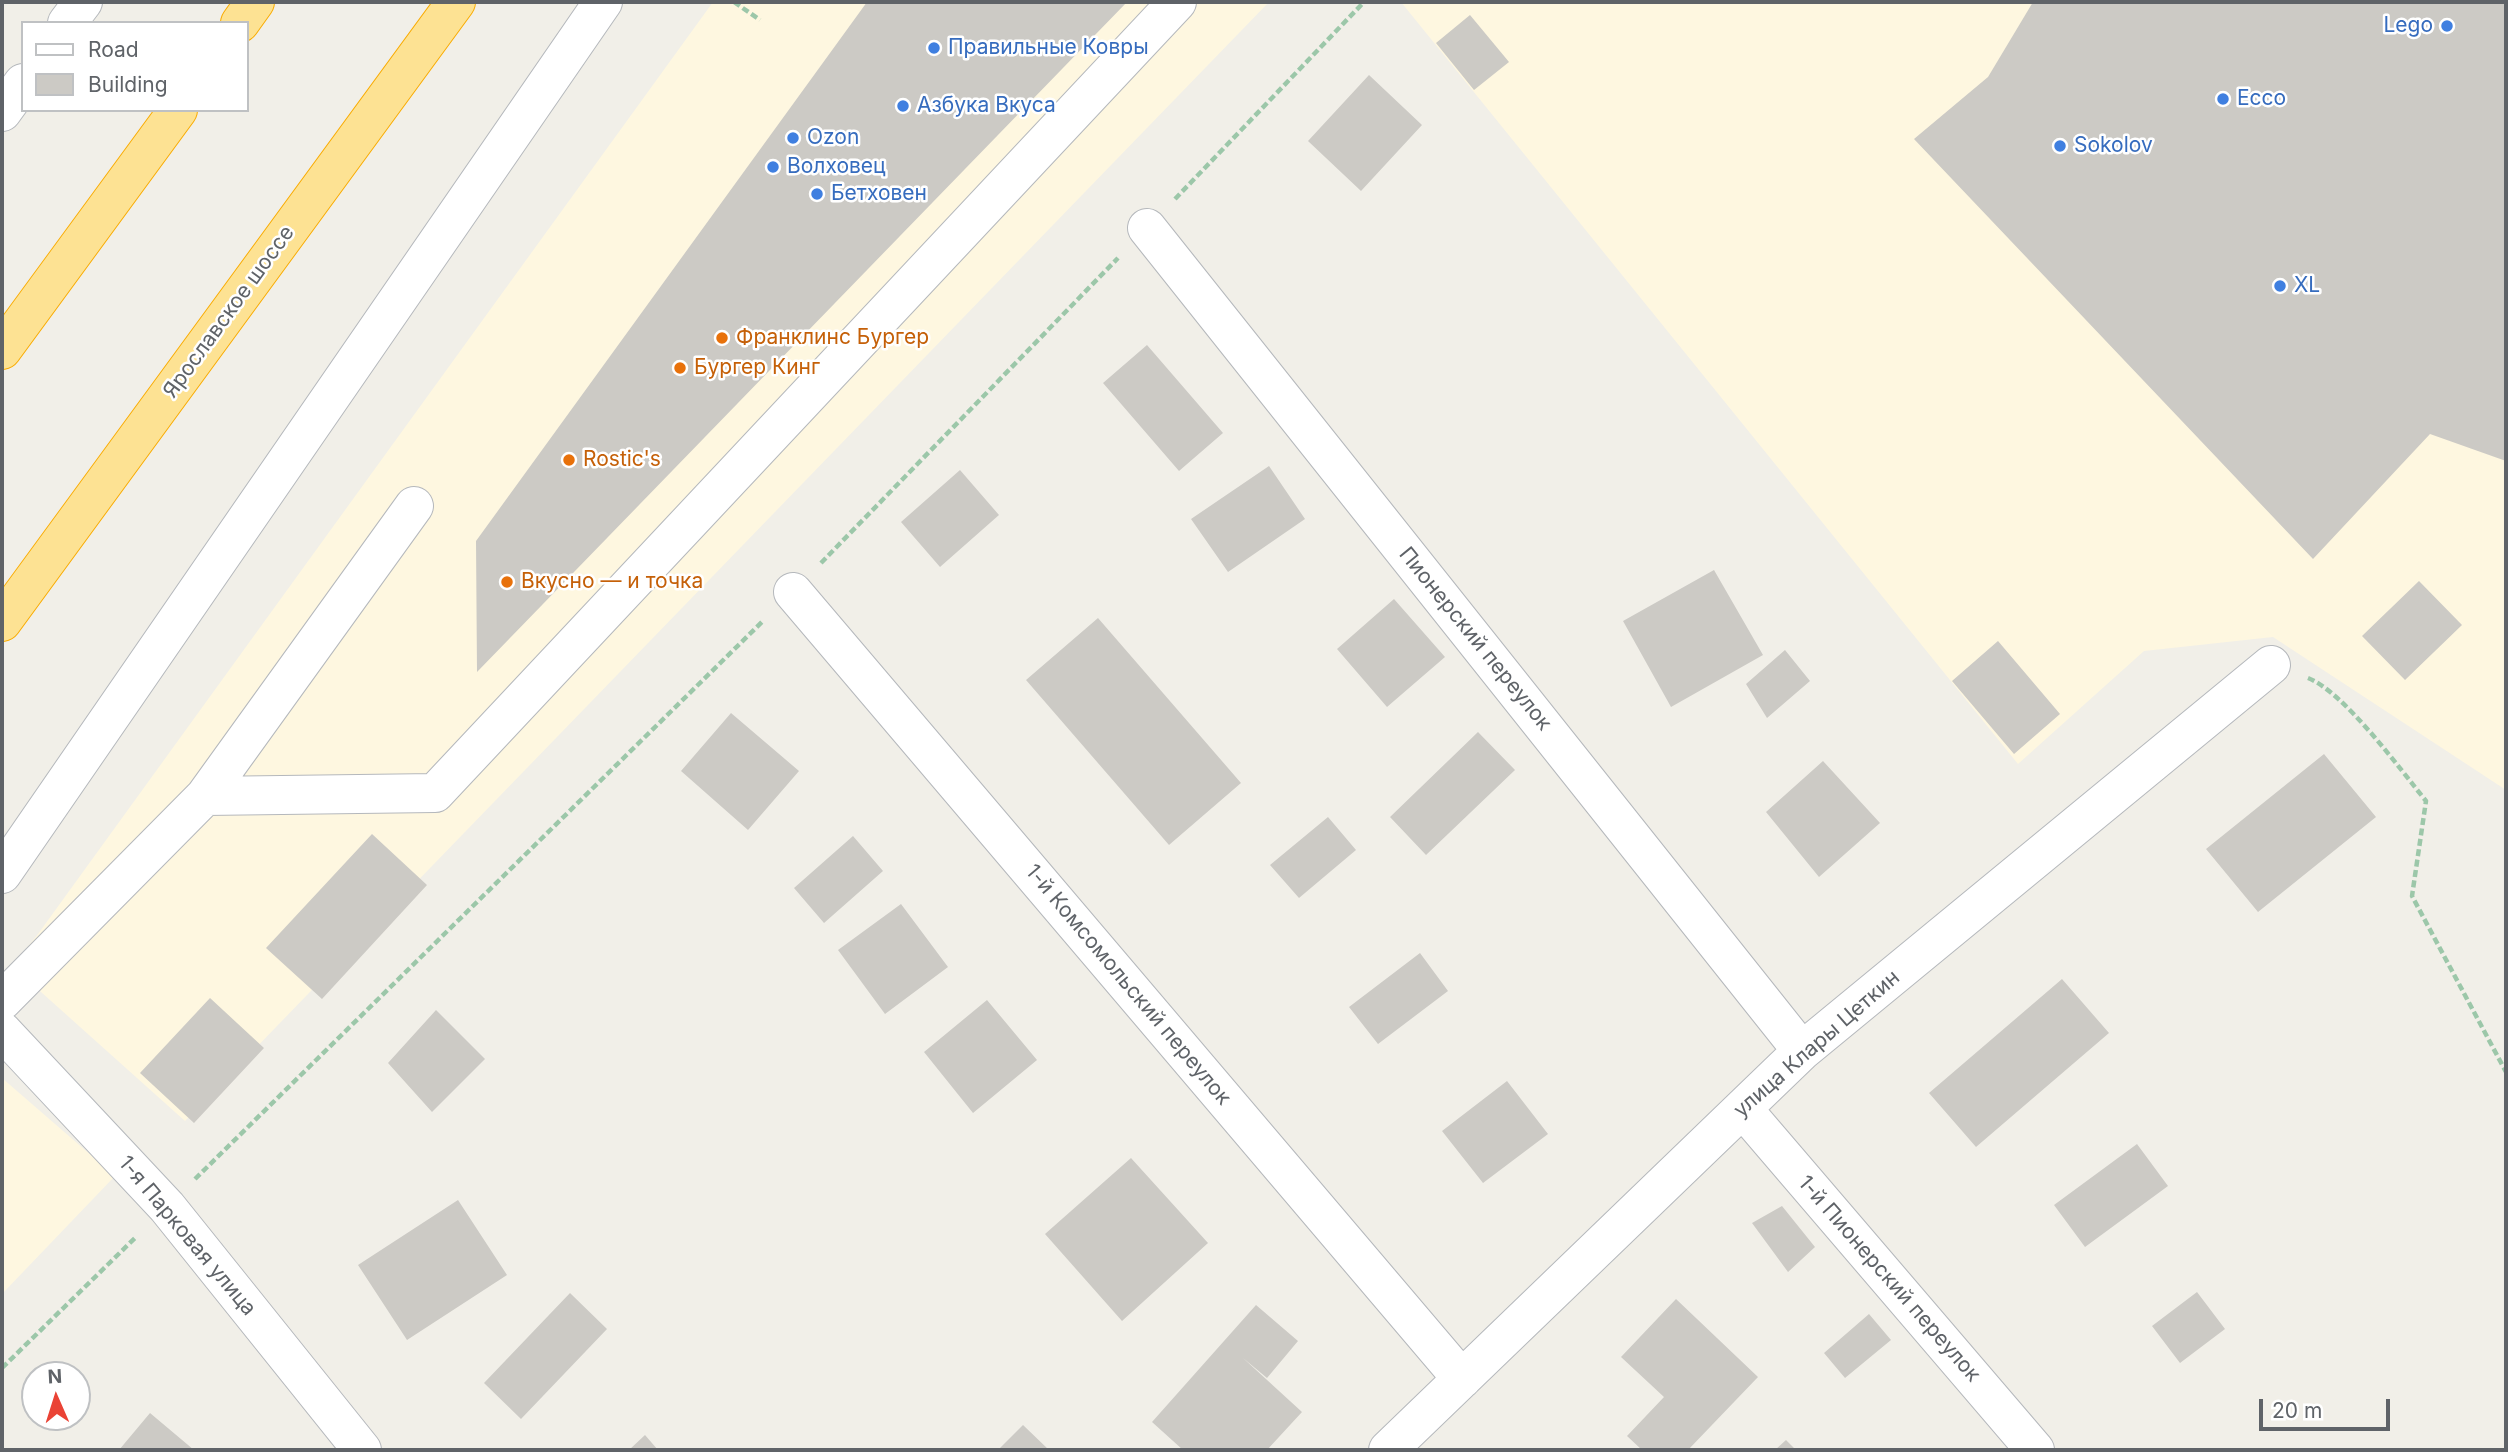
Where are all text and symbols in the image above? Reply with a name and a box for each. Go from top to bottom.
place label: Lego [2383,13,2433,39]
marker: Lego [2439,18,2455,34]
legend [21,21,248,112]
place label: Правильные Ковры [948,35,1149,61]
text: Road [88,37,139,62]
marker: Правильные Ковры [926,40,942,56]
text: Building [88,72,168,97]
place label: Ecco [2237,86,2286,112]
marker: Ecco [2215,91,2231,107]
place label: Азбука Вкуса [917,93,1056,119]
marker: Азбука Вкуса [895,98,911,114]
place label: Ozon [807,125,859,151]
marker: Ozon [785,130,801,146]
place label: Sokolov [2074,133,2153,159]
marker: Sokolov [2052,138,2068,154]
place label: Волховец [787,154,886,180]
marker: Волховец [765,159,781,175]
place label: Бетховен [831,181,927,207]
marker: Бетховен [809,186,825,202]
street label: Ярославское шоссе [158,221,300,403]
place label: XL [2294,273,2320,299]
marker: XL [2272,278,2288,294]
place label: Франклинс Бургер [736,325,929,351]
marker: Франклинс Бургер [714,330,730,346]
place label: Бургер Кинг [694,355,820,381]
marker: Бургер Кинг [672,360,688,376]
place label: Rostic's [583,447,661,473]
marker: Rostic's [561,452,577,468]
street label: Пионерский переулок [1393,542,1557,736]
place label: Вкусно — и точка [521,569,703,595]
marker: Вкусно — и точка [499,574,515,590]
street label: 1-й Комсомольский переулок [1020,860,1236,1110]
street label: улица Клары Цеткин [1729,965,1905,1123]
street label: 1-я Парковая улица [113,1151,261,1321]
street label: 1-й Пионерский переулок [1793,1171,1985,1387]
north arrow [21,1361,91,1431]
text: N [47,1365,63,1388]
scale bar [2263,1386,2394,1430]
text: 20 m [2272,1398,2322,1423]

